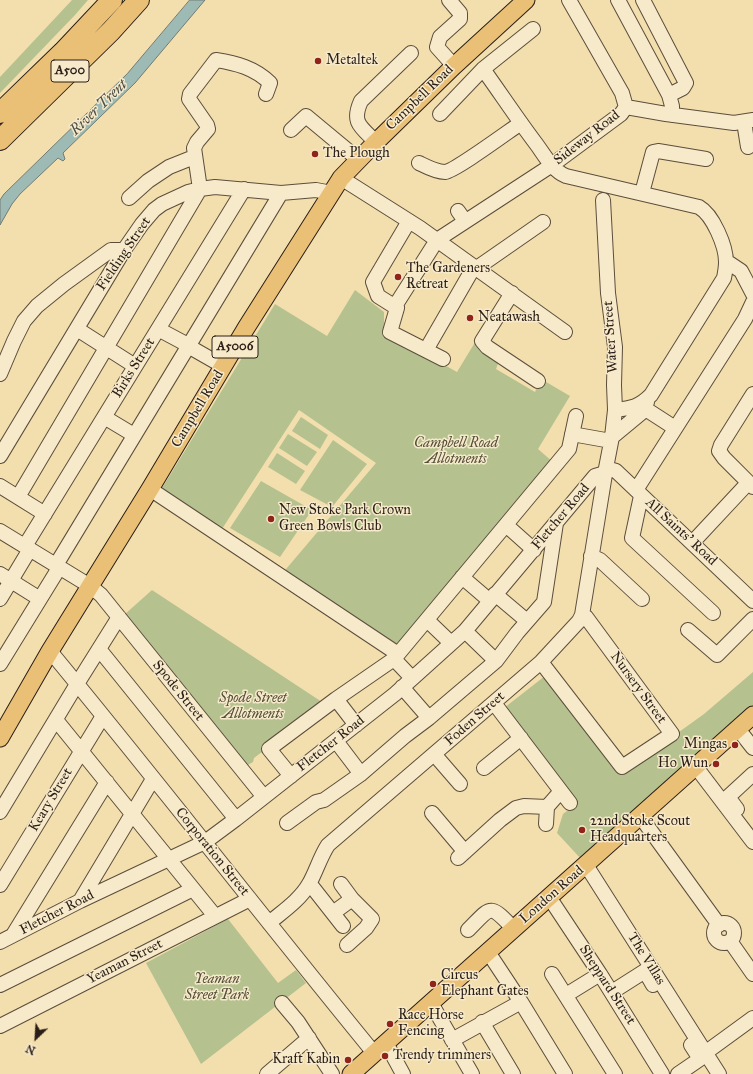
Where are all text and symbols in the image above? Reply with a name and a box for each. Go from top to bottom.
place label: Metaltek [326,53,378,69]
marker: Metaltek [313,56,323,66]
road number: A500 [51,60,89,82]
street label: Campbell Road [383,62,457,134]
water label: River Trent [67,76,131,140]
street label: Sideway Road [551,107,623,169]
place label: The Plough [323,146,390,162]
marker: The Plough [310,149,320,159]
street label: Fielding Street [93,214,155,294]
place label: The Gardeners Retreat [406,261,490,294]
marker: The Gardeners Retreat [393,272,403,282]
street label: Water Street [600,300,622,374]
place label: Neatawash [478,310,540,326]
marker: Neatawash [465,313,475,323]
street label: Birks Street [109,335,159,401]
road number: A5006 [212,336,258,358]
street label: Campbell Road [168,367,228,451]
park label: Campbell Road Allotments [414,436,498,468]
street label: Fletcher Road [528,480,594,554]
street label: All Saints' Road [642,495,720,569]
place label: New Stoke Park Crown Green Bowls Club [279,503,411,536]
marker: New Stoke Park Crown Green Bowls Club [266,514,276,524]
street label: Nursery Street [606,649,670,727]
street label: Spode Street [149,657,207,725]
street label: Foden Street [441,688,509,750]
park label: Spode Street Allotments [219,691,287,724]
street label: Fletcher Road [294,712,368,776]
place label: Mingas [684,737,727,753]
marker: Mingas [730,740,740,750]
place label: Ho Wun [658,756,708,772]
marker: Ho Wun [711,759,721,769]
street label: Keary Street [25,765,77,835]
street label: Corporation Street [171,805,253,899]
place label: 22nd Stoke Scout Headquarters [590,814,690,846]
marker: 22nd Stoke Scout Headquarters [577,825,587,835]
street label: London Road [516,863,588,927]
street label: Fletcher Road [17,887,97,939]
street label: The Villas [623,930,669,988]
street label: Yeaman Street [84,936,166,988]
street label: Sheppard Street [575,942,639,1028]
place label: Circus Elephant Gates [441,968,529,1000]
park label: Yeaman Street Park [185,972,249,1004]
marker: Circus Elephant Gates [428,979,438,989]
place label: Race Horse Fencing [398,1008,464,1040]
north arrow [16,1018,56,1058]
marker: Race Horse Fencing [385,1019,395,1029]
text: N [24,1041,38,1057]
place label: Trendy trimmers [393,1048,491,1064]
marker: Trendy trimmers [380,1051,390,1061]
place label: Kraft Kabin [272,1052,340,1068]
marker: Kraft Kabin [343,1055,353,1065]

